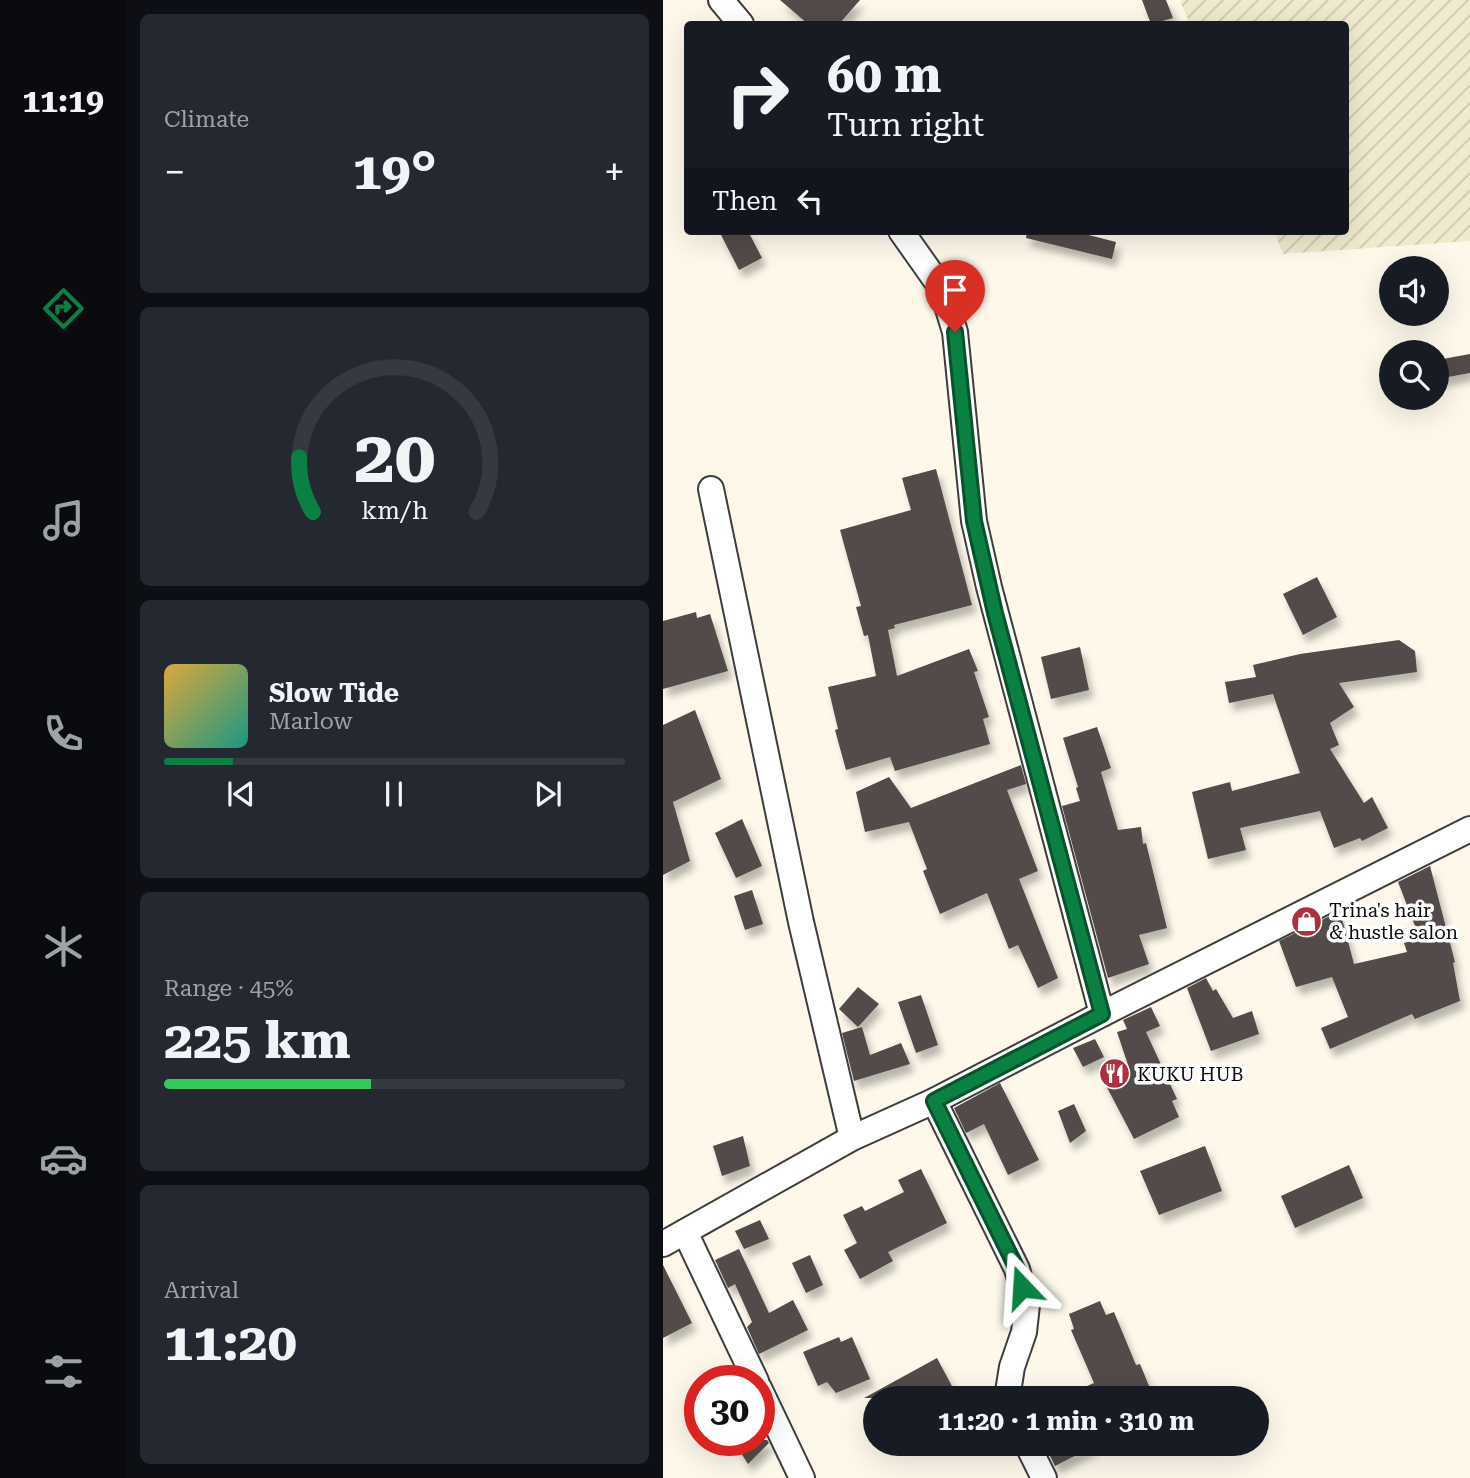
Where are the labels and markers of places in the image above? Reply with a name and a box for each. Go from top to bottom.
pin [925,260,985,332]
place label: Trina's hair & hustle salon [1329,899,1458,944]
shop icon: Trina's hair & hustle salon [1289,904,1323,938]
restaurant icon: KUKU HUB [1097,1057,1131,1091]
place label: KUKU HUB [1137,1063,1243,1086]

